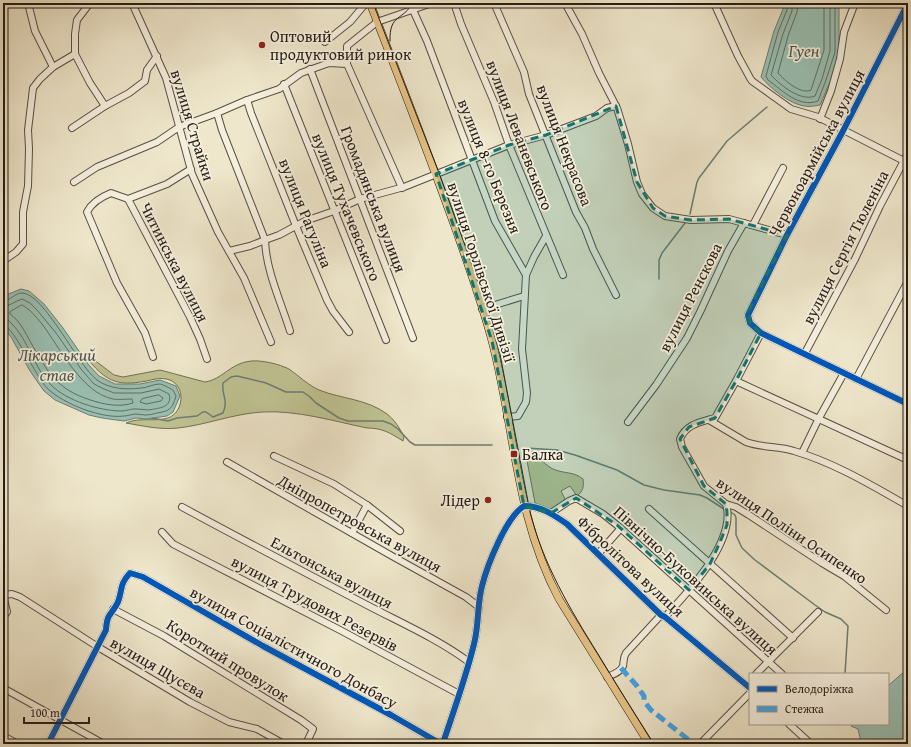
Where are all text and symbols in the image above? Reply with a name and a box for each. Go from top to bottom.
place label: Оптовий продуктовий ринок [270,24,412,66]
water label: Гуен [787,38,820,63]
marker: Оптовий продуктовий ринок [257,40,267,50]
street label: вулиця Леваневського [480,57,560,213]
street label: Червоноармійська вулиця [762,65,870,241]
street label: вулиця Страйки [165,66,221,184]
street label: вулиця Некрасова [531,81,599,210]
street label: вулиця 8-го Березня [452,95,528,237]
street label: Громадянська вулиця [335,122,413,276]
street label: вулиця Тухачевського [306,129,388,285]
street label: вулиця Рагуліна [273,155,339,272]
street label: вулиця Сергія Тюленіна [796,165,895,328]
street label: вулиця Горлівської Дивізії [441,179,523,366]
street label: Читинська вулиця [134,198,216,326]
street label: вулиця Ренскова [652,238,728,356]
water label: Лікарський став [18,342,96,387]
place label: Балка [522,442,564,466]
marker: Балка [509,449,519,459]
street label: Дніпропетровська вулиця [273,467,446,578]
street label: вулиця Поліни Осипенко [712,470,872,590]
place label: Лідер [441,488,480,512]
marker: Лідер [483,495,493,505]
street label: Північно-Буковинська вулиця [608,500,784,660]
street label: Фібролітова вулиця [572,510,690,622]
street label: Ельтонська вулиця [267,530,397,614]
street label: вулиця Трудових Резервів [227,549,403,657]
street label: вулиця Соціалістичного Донбасу [186,580,402,714]
street label: Короткий провулок [162,613,294,708]
street label: вулиця Щусєва [106,630,210,704]
legend [749,673,889,725]
text: Велодоріжка [785,680,854,697]
scale bar [24,699,89,725]
text: Стежка [785,700,824,717]
text: 100 m [30,704,60,721]

